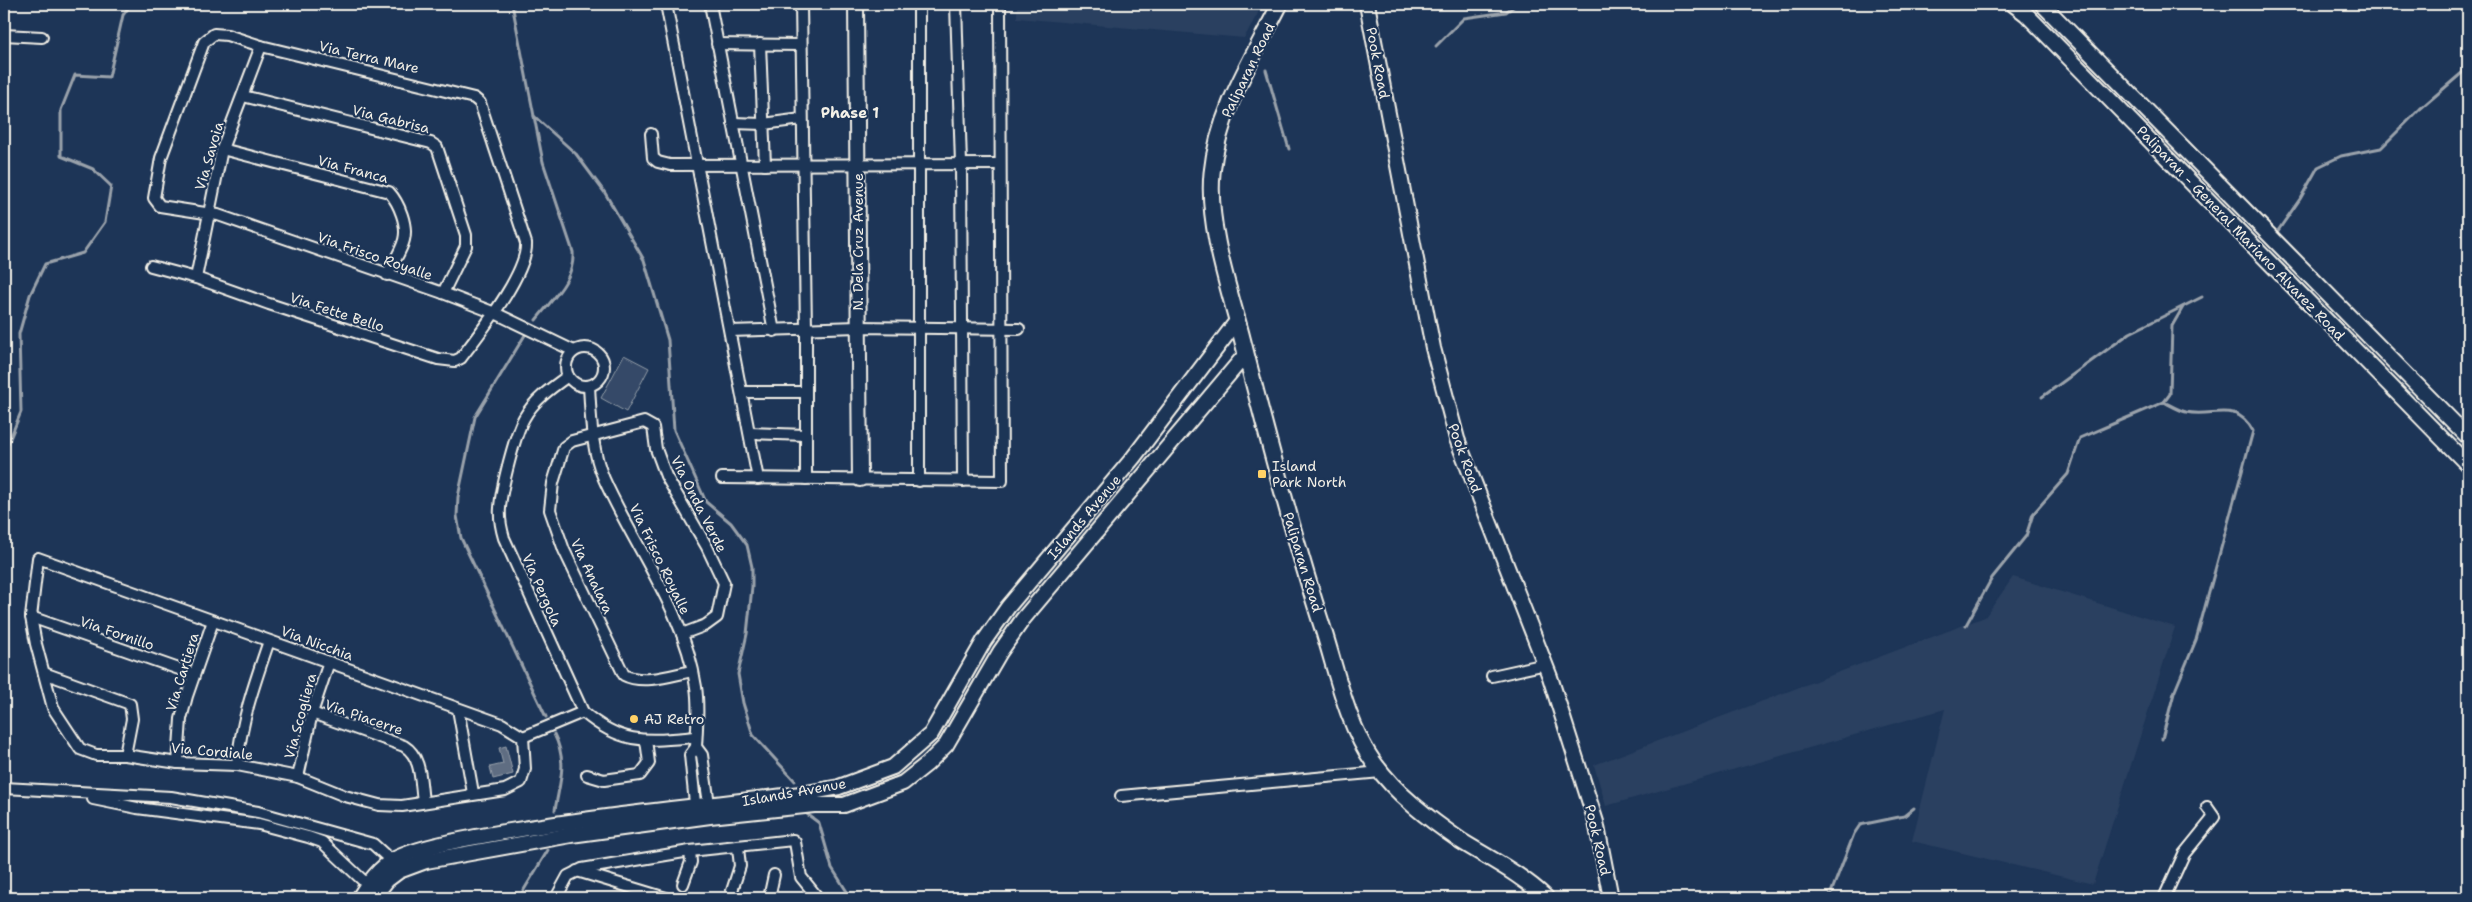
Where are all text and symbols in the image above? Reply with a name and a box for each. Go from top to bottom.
street label: Paliparan Road [1217,19,1279,120]
street label: Pook Road [1362,26,1394,100]
street label: Via Terra Mare [317,37,421,77]
street label: Via Gabrisa [350,101,432,137]
district label: Phase 1 [821,103,879,123]
street label: Via Savoia [191,119,227,192]
street label: Paliparan - General Mariano Alvarez Road [2133,122,2349,344]
street label: Via Franca [316,151,391,187]
street label: N. Dela Cruz Avenue [849,173,867,311]
street label: Via Frisco Royalle [315,228,435,284]
street label: Via Fette Bello [287,288,387,336]
street label: Pook Road [1444,421,1486,495]
street label: Via Onda Verde [667,453,731,556]
place label: Island Park North [1272,457,1347,491]
marker: Island Park North [1256,468,1268,480]
street label: Islands Avenue [1043,471,1125,563]
street label: Via Frisco Royalle [625,501,695,617]
street label: Paliparan Road [1279,510,1327,614]
street label: Via Analara [567,535,617,617]
street label: Via Pergola [518,551,566,629]
street label: Via Fornillo [77,612,157,654]
street label: Via Nicchia [278,622,356,664]
street label: Via Cartiera [161,630,203,714]
street label: Via Scogliera [280,671,320,761]
street label: Via Piacerre [323,695,406,739]
place label: AJ Retro [644,710,704,728]
marker: AJ Retro [628,713,640,725]
street label: Via Cordiale [170,738,254,764]
street label: Islands Avenue [741,774,848,810]
street label: Pook Road [1581,803,1615,877]

